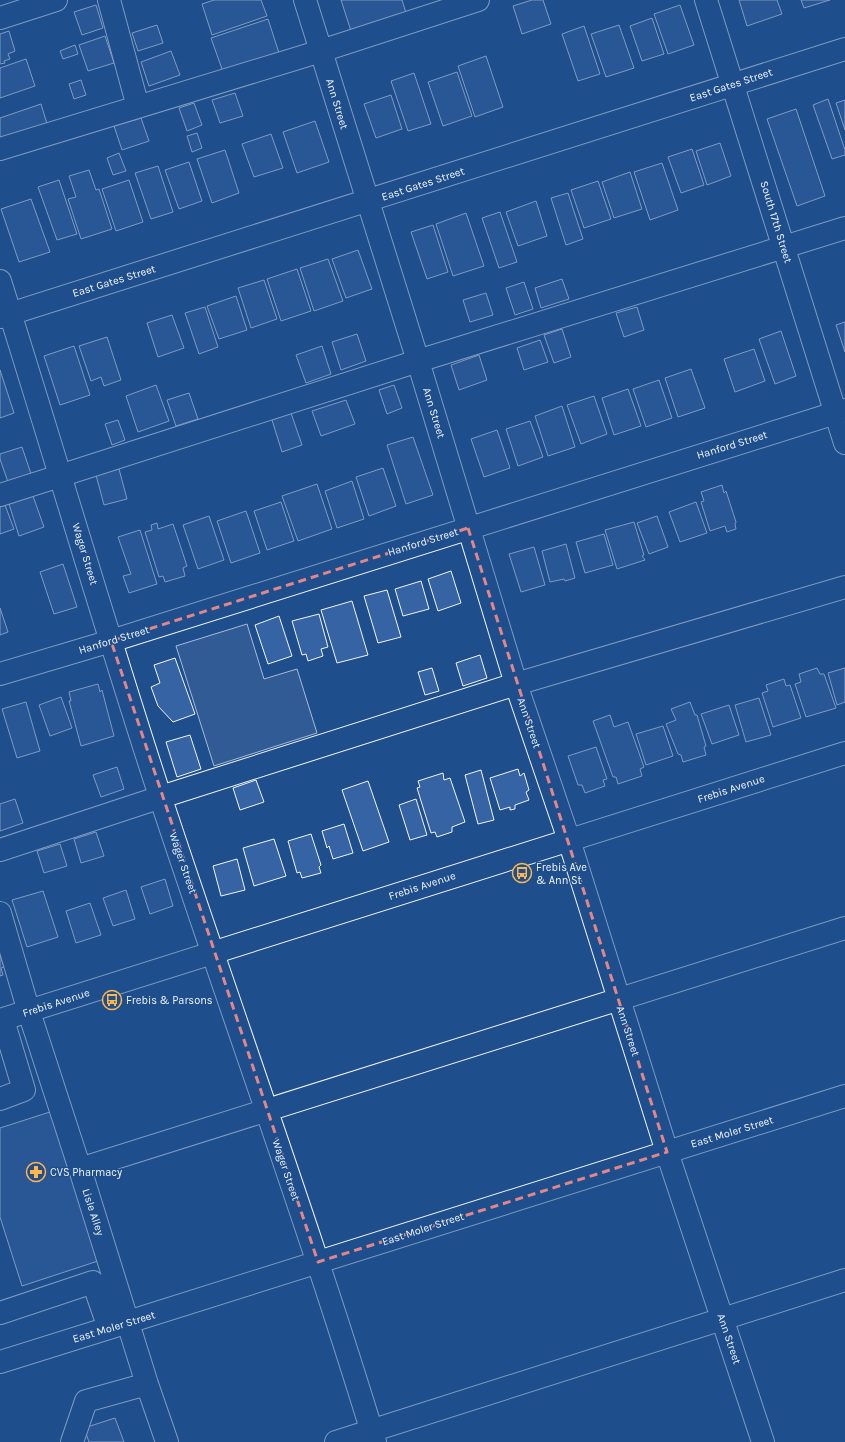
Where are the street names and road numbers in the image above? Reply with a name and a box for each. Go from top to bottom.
street label: East Gates Street [688,65,774,105]
street label: Ann Street [323,77,351,131]
street label: East Gates Street [380,164,466,204]
street label: South 17th Street [757,179,795,265]
street label: East Gates Street [71,262,157,300]
street label: Ann Street [420,386,448,440]
street label: Hanford Street [695,428,769,462]
street label: Wager Street [69,521,101,587]
street label: Hanford Street [386,525,460,559]
street label: Hanford Street [77,623,151,657]
street label: Ann Street [514,696,544,750]
street label: Frebis Avenue [696,772,767,806]
street label: Wager Street [166,831,200,895]
street label: Frebis Avenue [387,869,458,903]
street label: Frebis Avenue [21,986,92,1020]
street label: Ann Street [614,1004,642,1058]
street label: East Moler Street [689,1113,775,1151]
street label: Wager Street [269,1138,303,1202]
street label: Lisle Alley [79,1187,107,1237]
street label: East Moler Street [380,1210,466,1248]
street label: East Moler Street [71,1308,157,1346]
street label: Ann Street [714,1312,744,1366]

